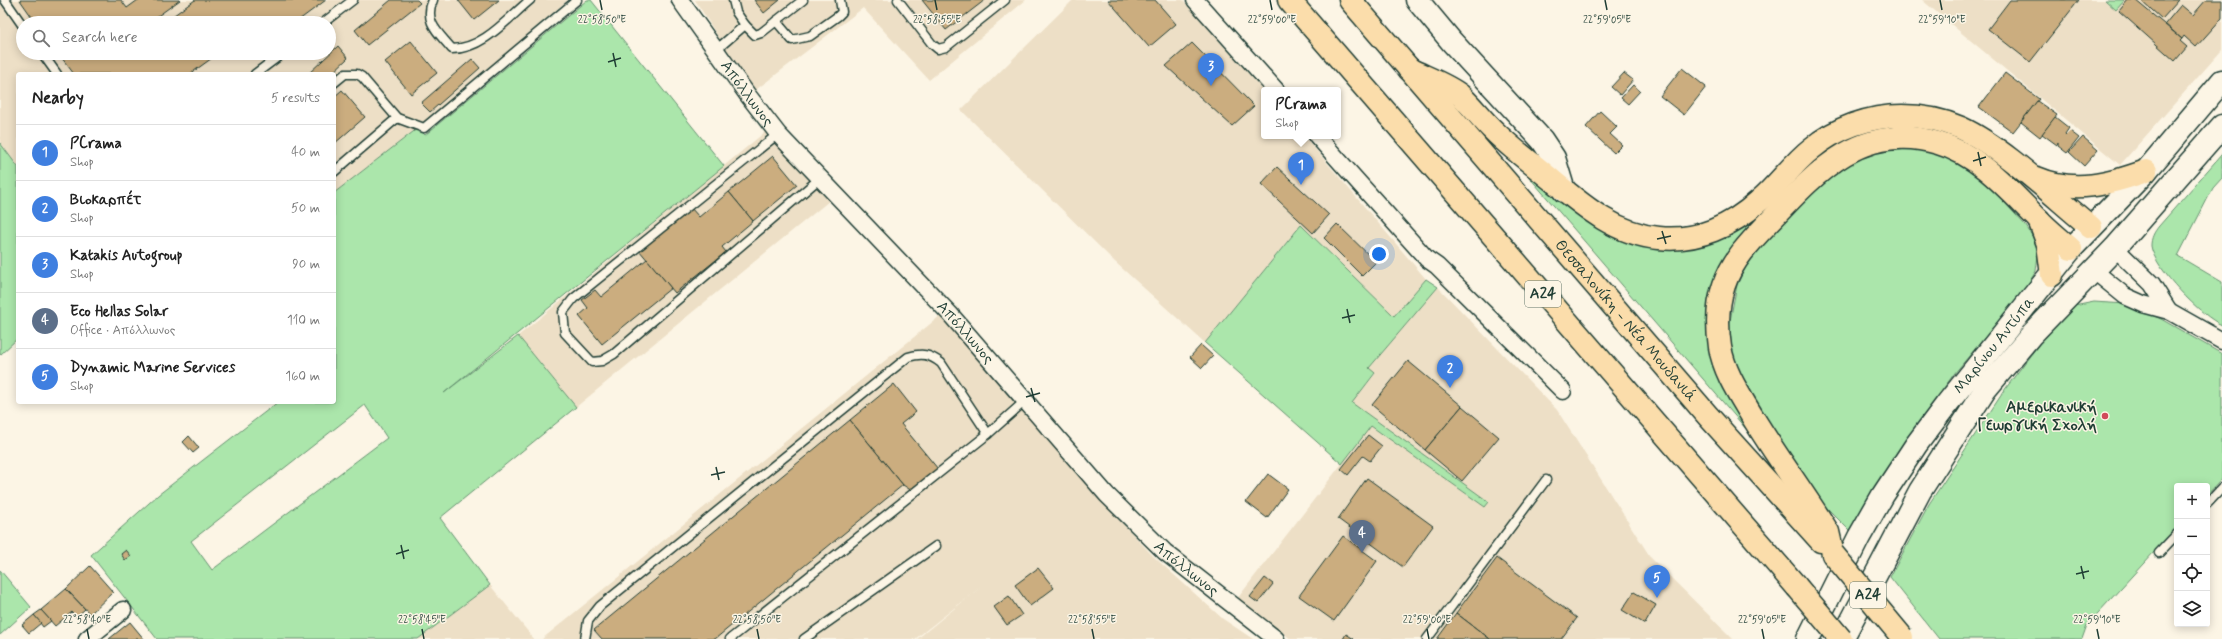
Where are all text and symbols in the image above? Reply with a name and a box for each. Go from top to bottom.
text: 22°58'50"E [578,13,626,27]
text: 22°58'55"E [913,13,961,27]
text: 22°59'00"E [1248,13,1296,27]
text: 22°59'05"E [1583,13,1631,27]
text: 22°59'10"E [1918,13,1966,27]
search box [16,16,336,60]
icon: search [30,27,52,49]
text: Search here [62,28,138,48]
pin: 3 [1198,53,1224,86]
street label: Απόλλωνος [716,56,779,131]
text: Nearby [32,87,84,109]
popup [1261,87,1341,139]
text: 5 results [271,90,320,107]
text: PCrama [1275,95,1327,115]
text: Shop [1275,115,1299,132]
text: PCrama [70,134,122,154]
text: 1 [42,144,48,161]
text: 40 m [291,144,320,161]
pin: 1 [1288,152,1314,185]
text: Shop [70,154,94,171]
text: Βιοκαρπέτ [70,190,141,210]
text: 2 [42,200,48,217]
text: 50 m [291,200,320,217]
text: Shop [70,210,94,227]
street label: Θεσσαλονίκη - Νέα Μουδανιά [1550,235,1702,406]
your location [1369,244,1389,264]
text: Katakis Autogroup [70,246,183,266]
text: 3 [42,256,48,273]
text: 90 m [292,256,320,273]
text: Shop [70,266,94,283]
road number: Α24 [1525,281,1561,307]
street label: Μαρίνου Αντύπα [1948,292,2040,398]
street label: Απόλλωνος [932,296,999,368]
text: Eco Hellas Solar [70,302,168,322]
text: 4 [41,312,49,329]
text: 110 m [287,312,320,329]
text: Office · Απόλλωνος [70,322,176,339]
pin: 2 [1437,355,1463,388]
text: Dynamic Marine Services [70,358,235,378]
text: 5 [41,368,49,385]
text: 160 m [285,368,320,385]
text: Shop [70,378,94,395]
place label: Αμερικανική Γεωργική Σχολή [1977,397,2098,436]
marker: Αμερικανική Γεωργική Σχολή [2100,411,2110,421]
map controls [2174,483,2210,627]
button: + [2174,483,2210,519]
button: − [2174,519,2210,555]
pin: 4 [1349,520,1375,553]
street label: Απόλλωνος [1149,536,1223,601]
button: locate [2174,555,2210,591]
pin: 5 [1644,565,1670,598]
road number: Α24 [1850,582,1886,608]
button: layers [2174,591,2210,627]
text: 22°58'40"E [63,613,111,627]
text: 22°58'45"E [398,613,446,627]
text: 22°58'50"E [733,613,781,627]
text: 22°58'55"E [1068,613,1116,627]
text: 22°59'00"E [1403,613,1451,627]
text: 22°59'05"E [1738,613,1786,627]
text: 22°59'10"E [2073,613,2121,627]

